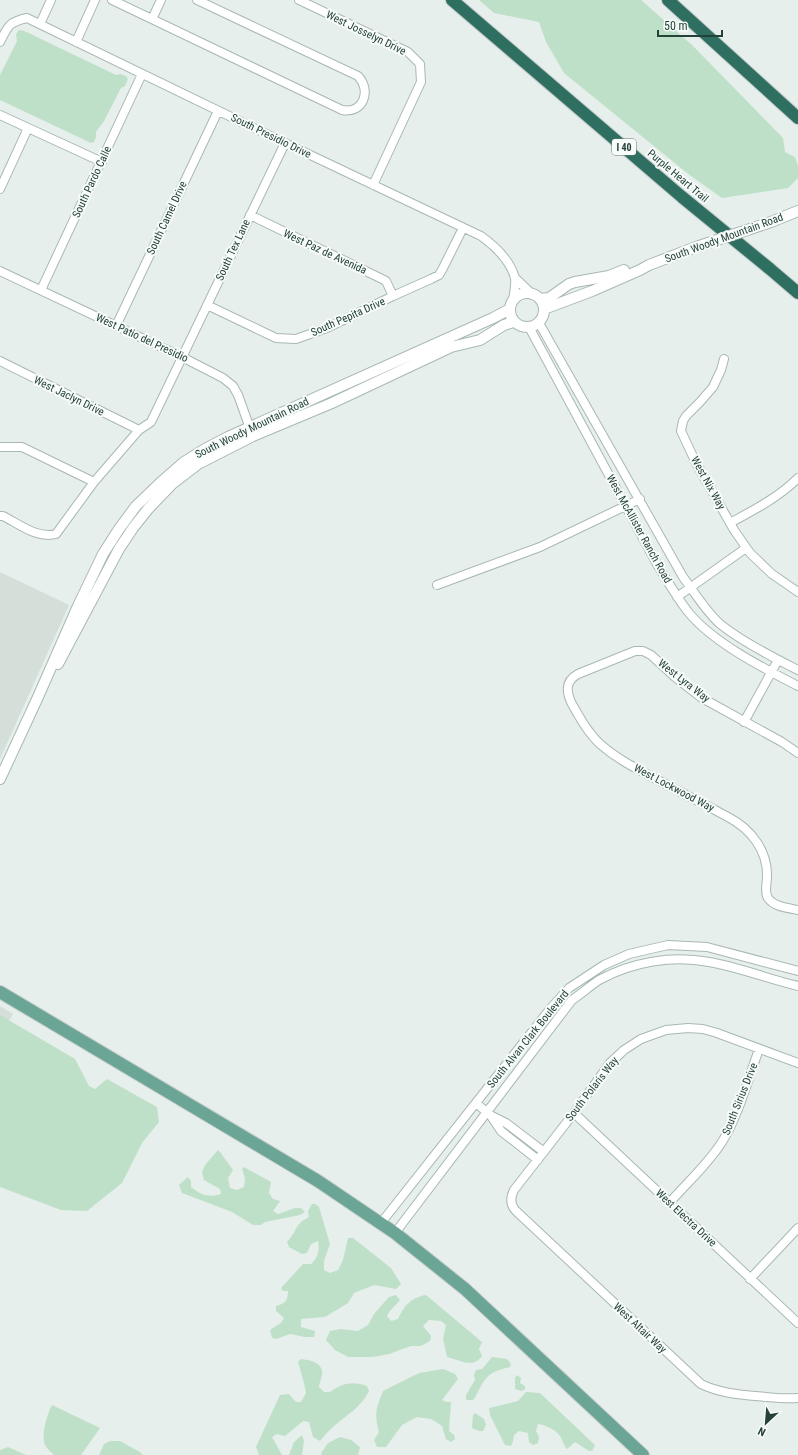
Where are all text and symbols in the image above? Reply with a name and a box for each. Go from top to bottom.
street label: West Josselyn Drive [324,8,408,58]
scale bar [658,12,722,38]
text: 50 m [664,19,688,33]
street label: South Presidio Drive [229,111,313,161]
road number: I 40 [612,139,636,155]
street label: South Pardo Calle [70,144,114,220]
street label: Purple Heart Trail [645,147,711,205]
street label: South Camel Drive [144,179,190,257]
street label: South Woody Mountain Road [663,211,785,265]
street label: South Tex Lane [213,217,253,283]
street label: West Paz de Avenida [281,227,369,277]
street label: South Pepita Drive [309,295,387,339]
street label: West Patio del Presidio [94,311,191,365]
street label: West Jaclyn Drive [32,373,106,419]
street label: South Woody Mountain Road [193,395,311,461]
street label: West Nix Way [688,454,728,512]
street label: West McAllister Ranch Road [604,472,674,586]
street label: West Lyra Way [656,657,713,706]
street label: West Lockwood Way [632,761,717,815]
street label: South Alvan Clark Boulevard [485,987,571,1091]
street label: South Polaris Way [563,1054,621,1124]
street label: South Sirius Drive [720,1061,760,1137]
street label: West Electra Drive [653,1186,719,1250]
street label: West Altair Way [611,1300,670,1356]
north arrow [746,1403,786,1443]
text: N [756,1424,768,1439]

